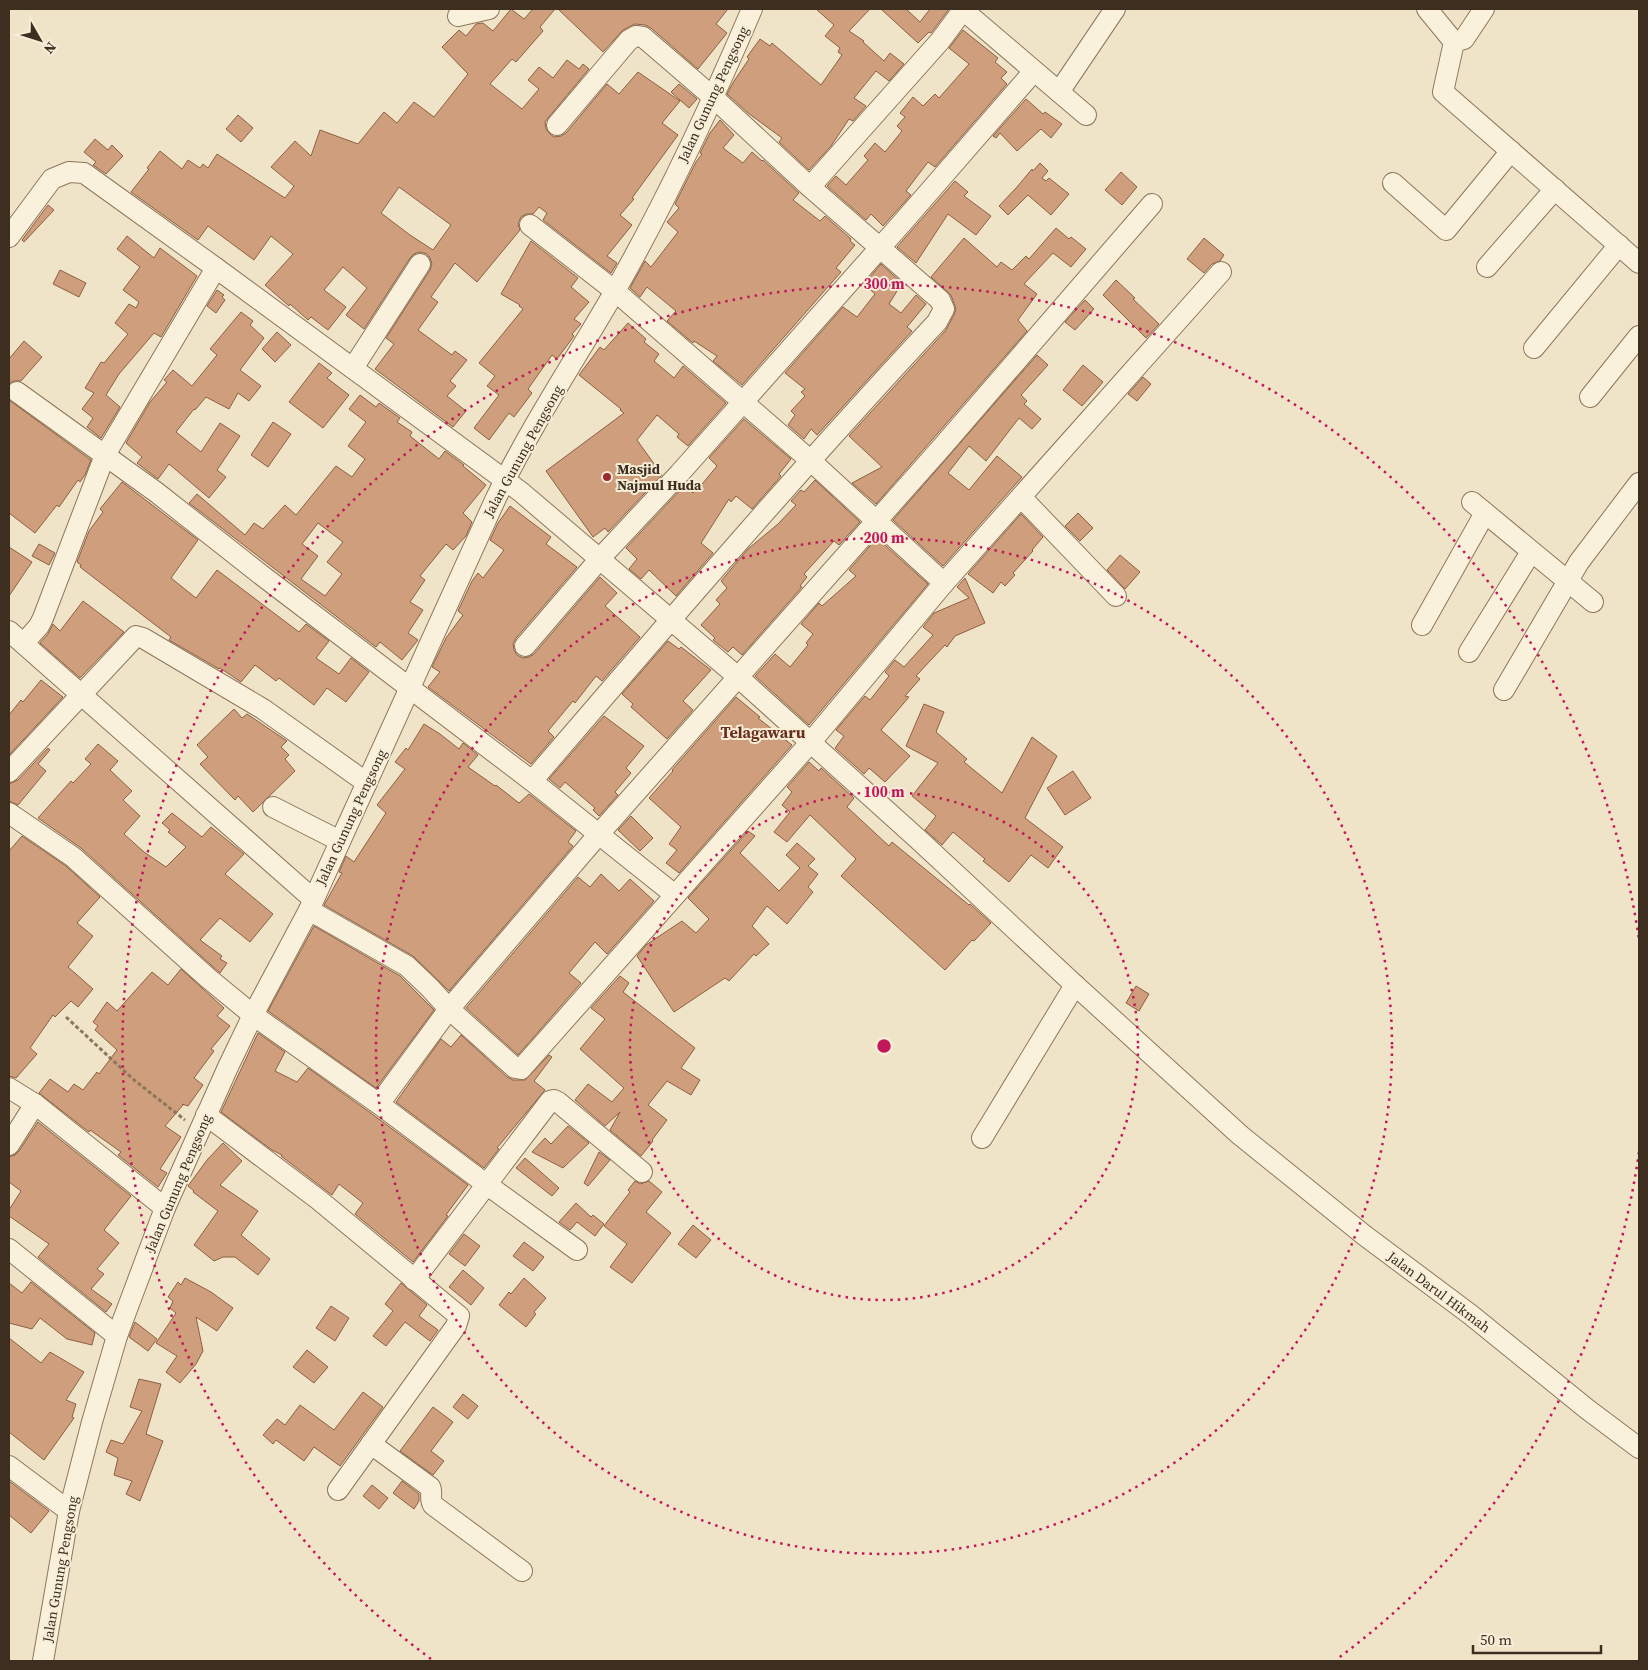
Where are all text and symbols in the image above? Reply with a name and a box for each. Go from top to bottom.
north arrow [15,15,65,65]
street label: Jalan Gunung Pengsong [672,22,753,166]
text: N [39,38,61,58]
text: 300 m [863,273,905,294]
street label: Jalan Gunung Pengsong [478,381,568,522]
place label: Masjid Najmul Huda [617,459,702,495]
marker: Masjid Najmul Huda [601,471,613,483]
text: 200 m [863,527,905,548]
district label: Telagawaru [721,721,806,743]
street label: Jalan Gunung Pengsong [310,745,391,889]
text: 100 m [863,781,905,802]
centre of rings [875,1037,893,1055]
street label: Jalan Gunung Pengsong [139,1111,216,1256]
street label: Jalan Darul Hikmah [1383,1246,1495,1337]
street label: Jalan Gunung Pengsong [37,1494,83,1645]
scale bar [1473,1622,1600,1654]
text: 50 m [1480,1629,1512,1650]

